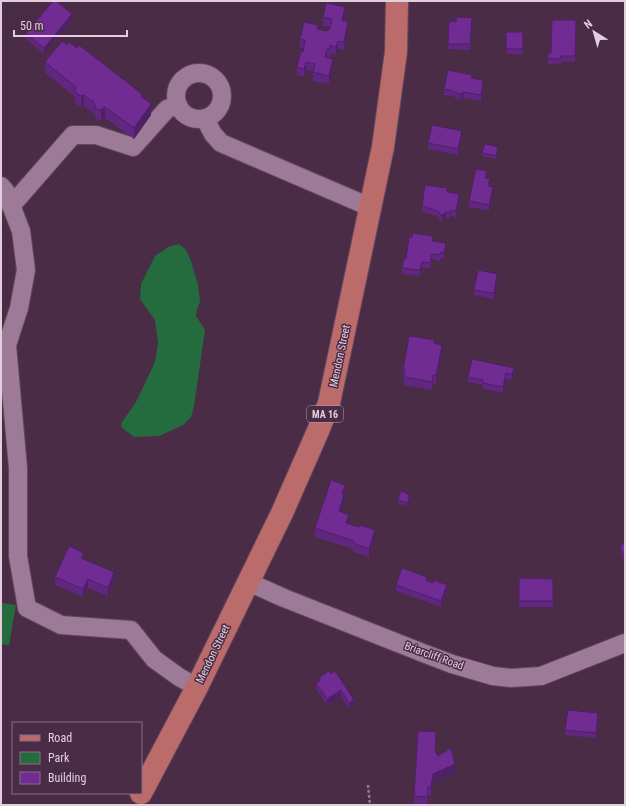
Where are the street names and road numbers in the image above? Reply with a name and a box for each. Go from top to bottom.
street label: Mendon Street [327,324,353,388]
road number: MA 16 [307,406,343,422]
street label: Mendon Street [193,623,233,685]
street label: Briarcliff Road [403,639,465,673]

